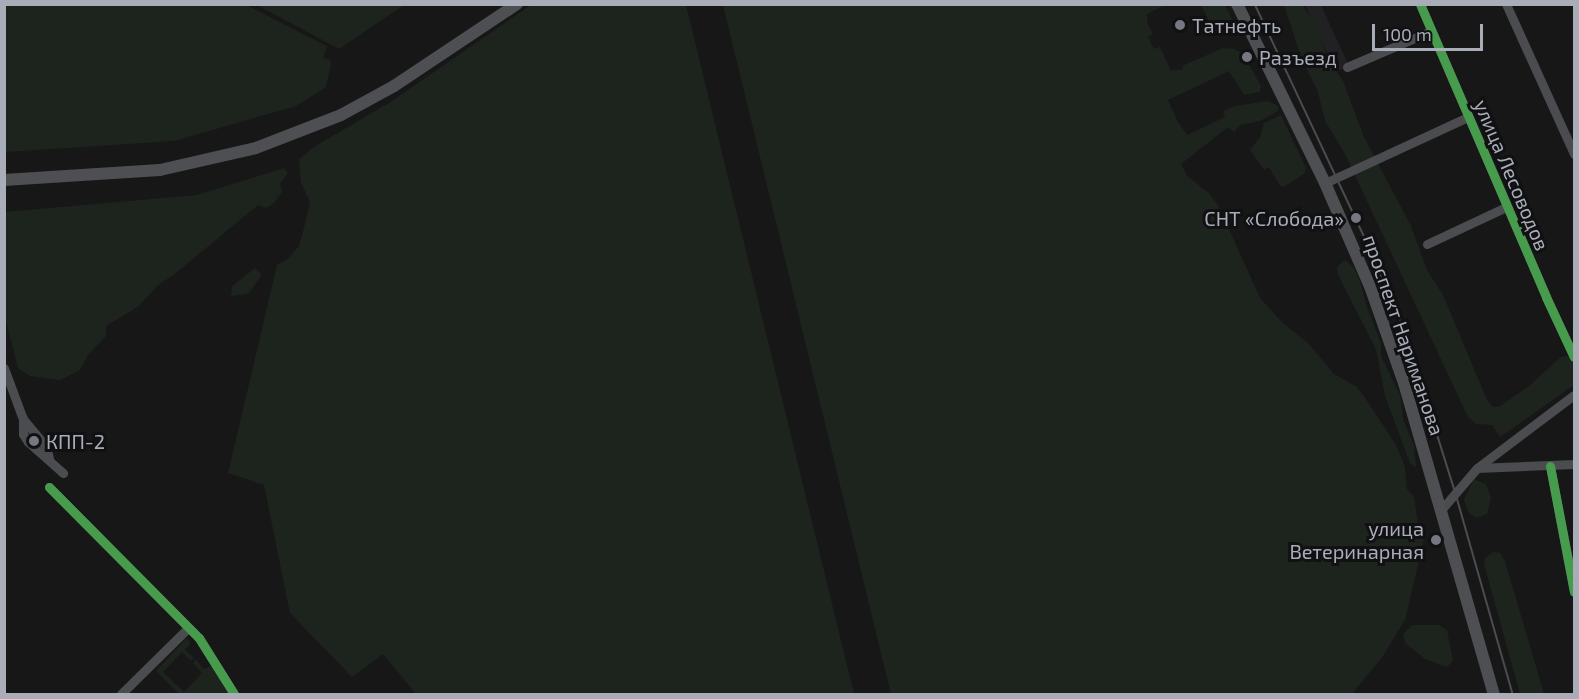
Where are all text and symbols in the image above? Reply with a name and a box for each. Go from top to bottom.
scale bar [1375,12,1486,50]
place label: Татнефть [1192,13,1281,37]
marker: Татнефть [1173,18,1187,32]
text: 100 m [1383,23,1432,45]
place label: Разъезд [1259,45,1337,69]
marker: Разъезд [1240,50,1254,64]
street label: улица Лесоводов [1469,96,1555,254]
place label: СНТ «Слобода» [1204,206,1344,230]
marker: СНТ «Слобода» [1349,211,1363,225]
street label: проспект Нариманова [1358,231,1450,439]
place label: КПП-2 [46,429,105,453]
marker: КПП-2 [27,434,41,448]
place label: улица Ветеринарная [1289,516,1424,563]
marker: улица Ветеринарная [1429,533,1443,547]

